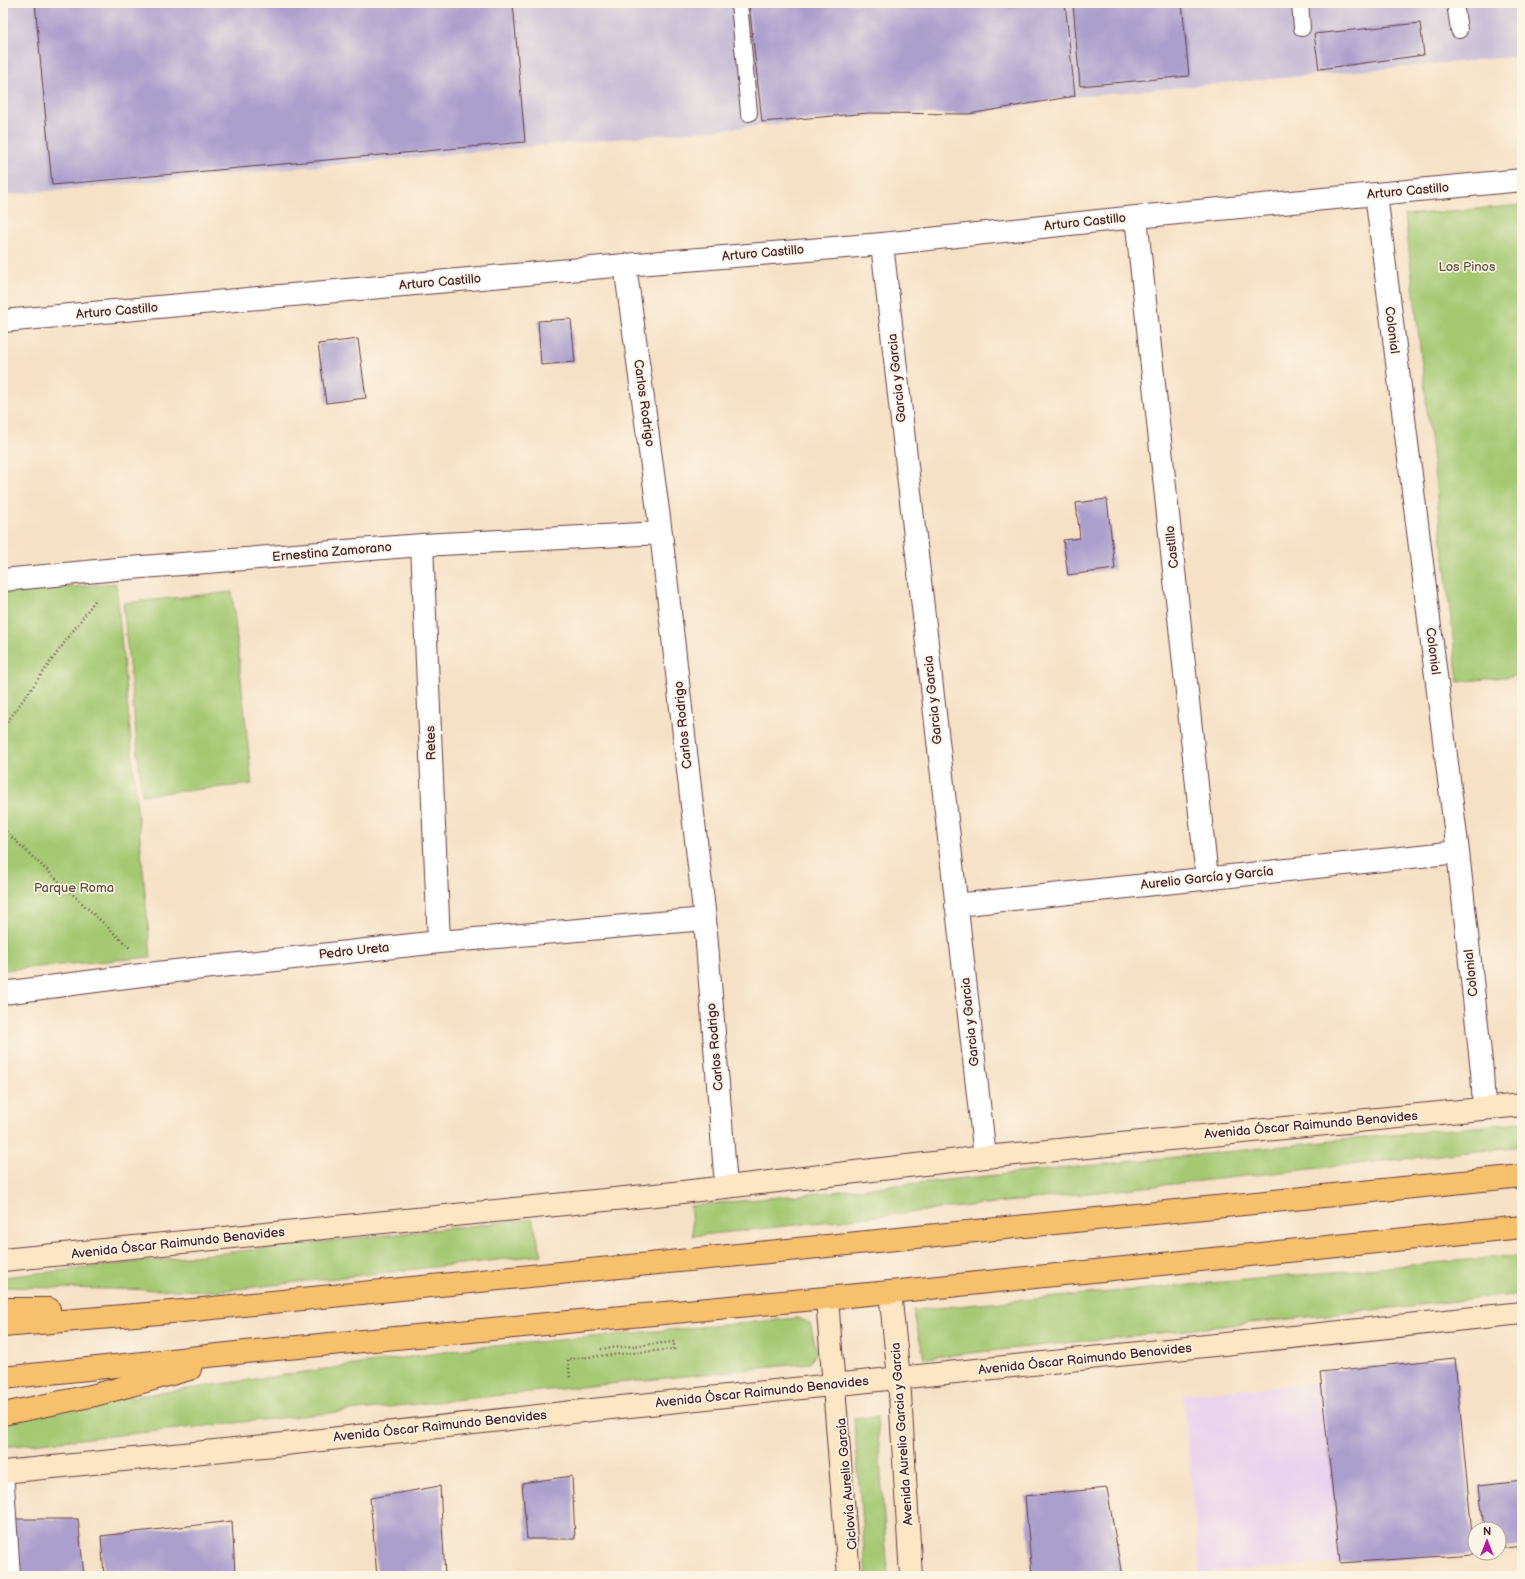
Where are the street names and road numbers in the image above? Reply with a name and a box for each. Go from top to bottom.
street label: Arturo Castillo [1366,179,1450,203]
street label: Arturo Castillo [1043,210,1127,234]
street label: Arturo Castillo [721,241,805,265]
street label: Arturo Castillo [398,270,482,294]
street label: Arturo Castillo [75,299,159,323]
street label: Colonial [1381,305,1403,355]
street label: Garcia y Garcia [884,333,910,423]
street label: Carlos Rodrigo [630,358,658,448]
street label: Castillo [1162,525,1182,569]
street label: Ernestina Zamorano [272,539,392,565]
street label: Colonial [1422,626,1444,676]
street label: Garcia y Garcia [920,655,946,745]
street label: Carlos Rodrigo [670,680,696,770]
street label: Retes [422,725,440,761]
street label: Aurelio García y García [1140,863,1274,893]
street label: Pedro Ureta [318,939,390,963]
street label: Colonial [1461,948,1481,997]
street label: Garcia y Garcia [957,977,983,1067]
street label: Carlos Rodrigo [703,1002,727,1092]
street label: Avenida Óscar Raimundo Benavides [1203,1107,1419,1142]
street label: Avenida Óscar Raimundo Benavides [70,1223,286,1262]
street label: Avenida Óscar Raimundo Benavides [977,1339,1193,1378]
street label: Avenida Aurelio Garcia y Garcia [888,1342,916,1526]
street label: Avenida Óscar Raimundo Benavides [654,1372,870,1411]
street label: Avenida Óscar Raimundo Benavides [332,1406,548,1445]
street label: Ciclovía Aurelio García [833,1417,861,1551]

